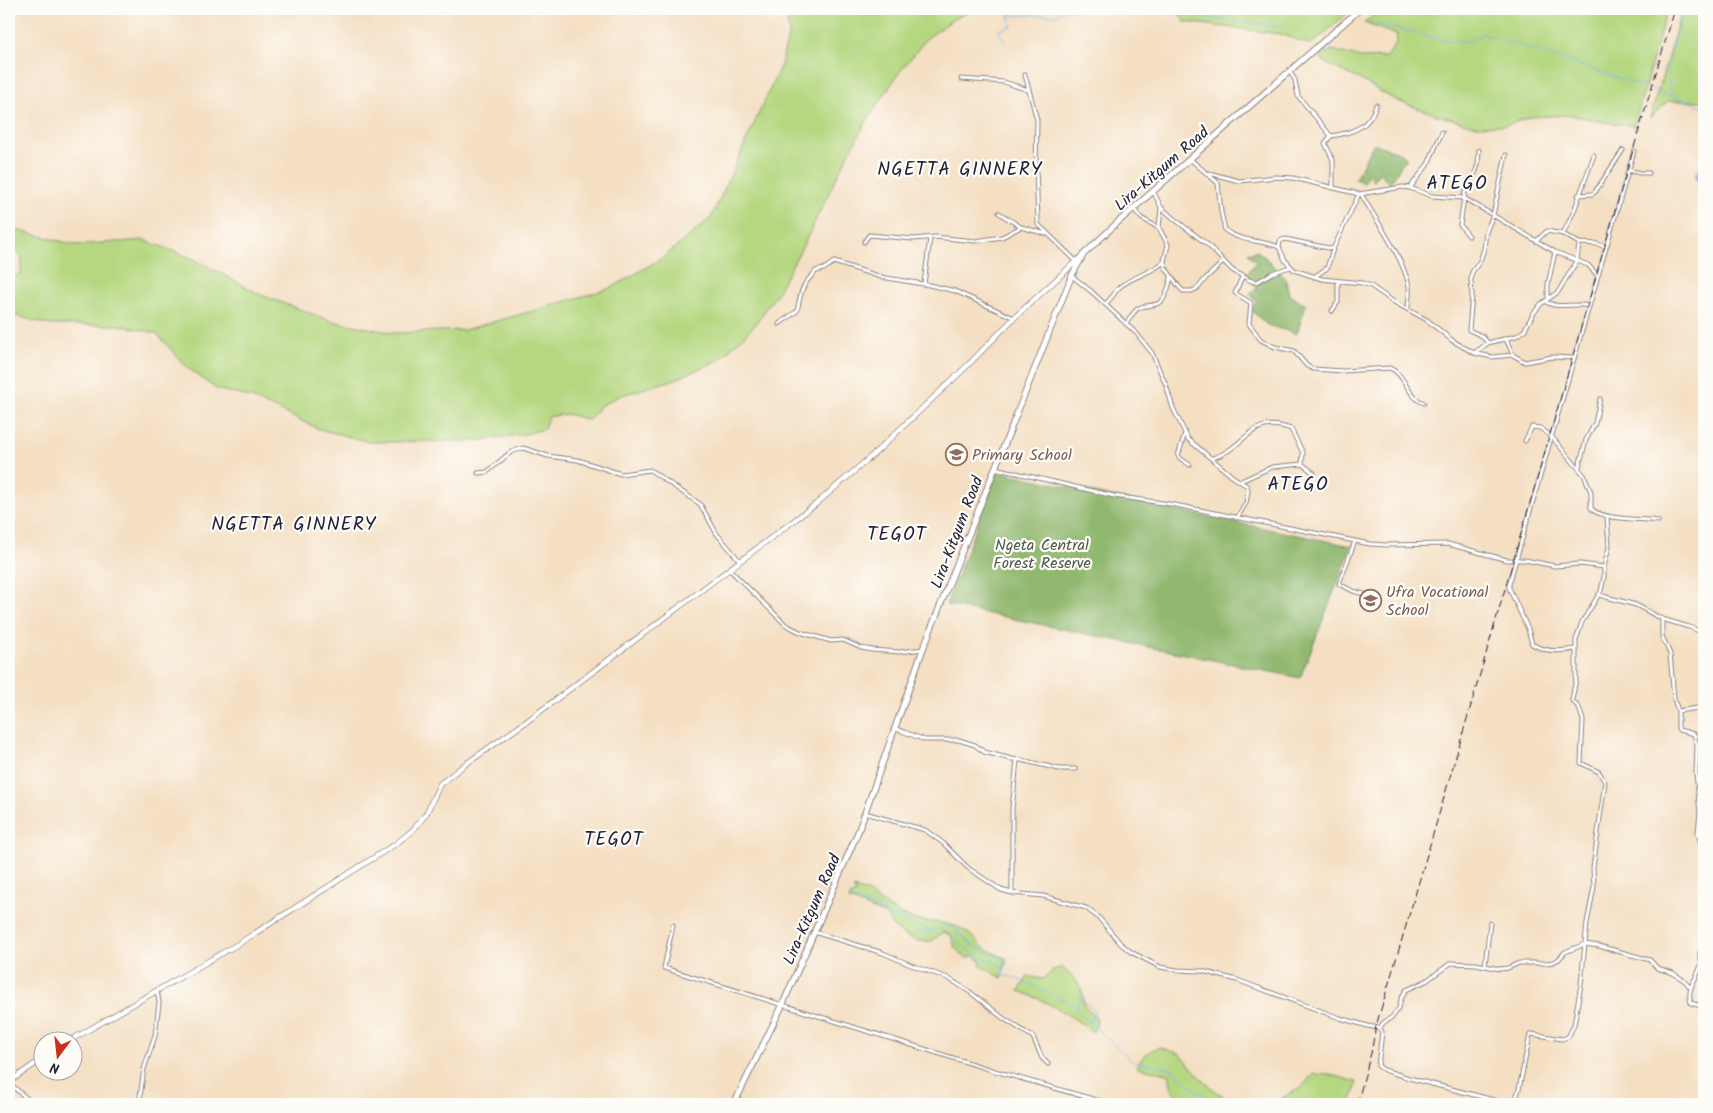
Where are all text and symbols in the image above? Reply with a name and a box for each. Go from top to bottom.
street label: Lira-Kitgum Road [1109,120,1216,217]
district label: NGETTA GINNERY [877,155,1043,185]
district label: ATEGO [1426,169,1488,199]
school or university icon: Primary School [944,442,968,466]
place label: Primary School [972,443,1072,468]
district label: ATEGO [1267,470,1329,500]
street label: Lira-Kitgum Road [924,472,991,592]
district label: NGETTA GINNERY [211,510,377,540]
district label: TEGOT [867,520,928,550]
park label: Ngeta Central Forest Reserve [993,533,1091,576]
place label: Ufra Vocational School [1386,580,1488,623]
school or university icon: Ufra Vocational School [1358,588,1382,612]
district label: TEGOT [584,825,645,855]
street label: Lira-Kitgum Road [777,849,848,969]
north arrow [32,1030,82,1080]
text: N [48,1056,62,1079]

